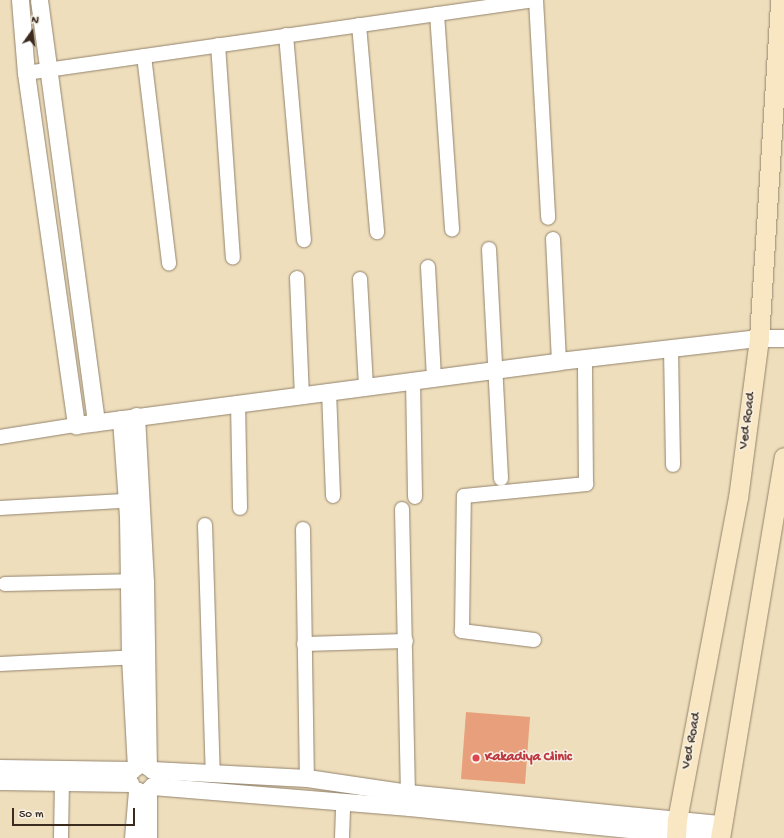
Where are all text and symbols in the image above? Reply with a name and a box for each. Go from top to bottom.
north arrow [12,12,52,52]
text: N [30,14,40,27]
street label: Ved Road [736,392,760,450]
street label: Ved Road [678,711,706,771]
place label: Kakadiya Clinic [485,750,572,766]
marker: Kakadiya Clinic [470,752,482,764]
scale bar [14,800,137,826]
text: 50 m [19,808,44,822]

